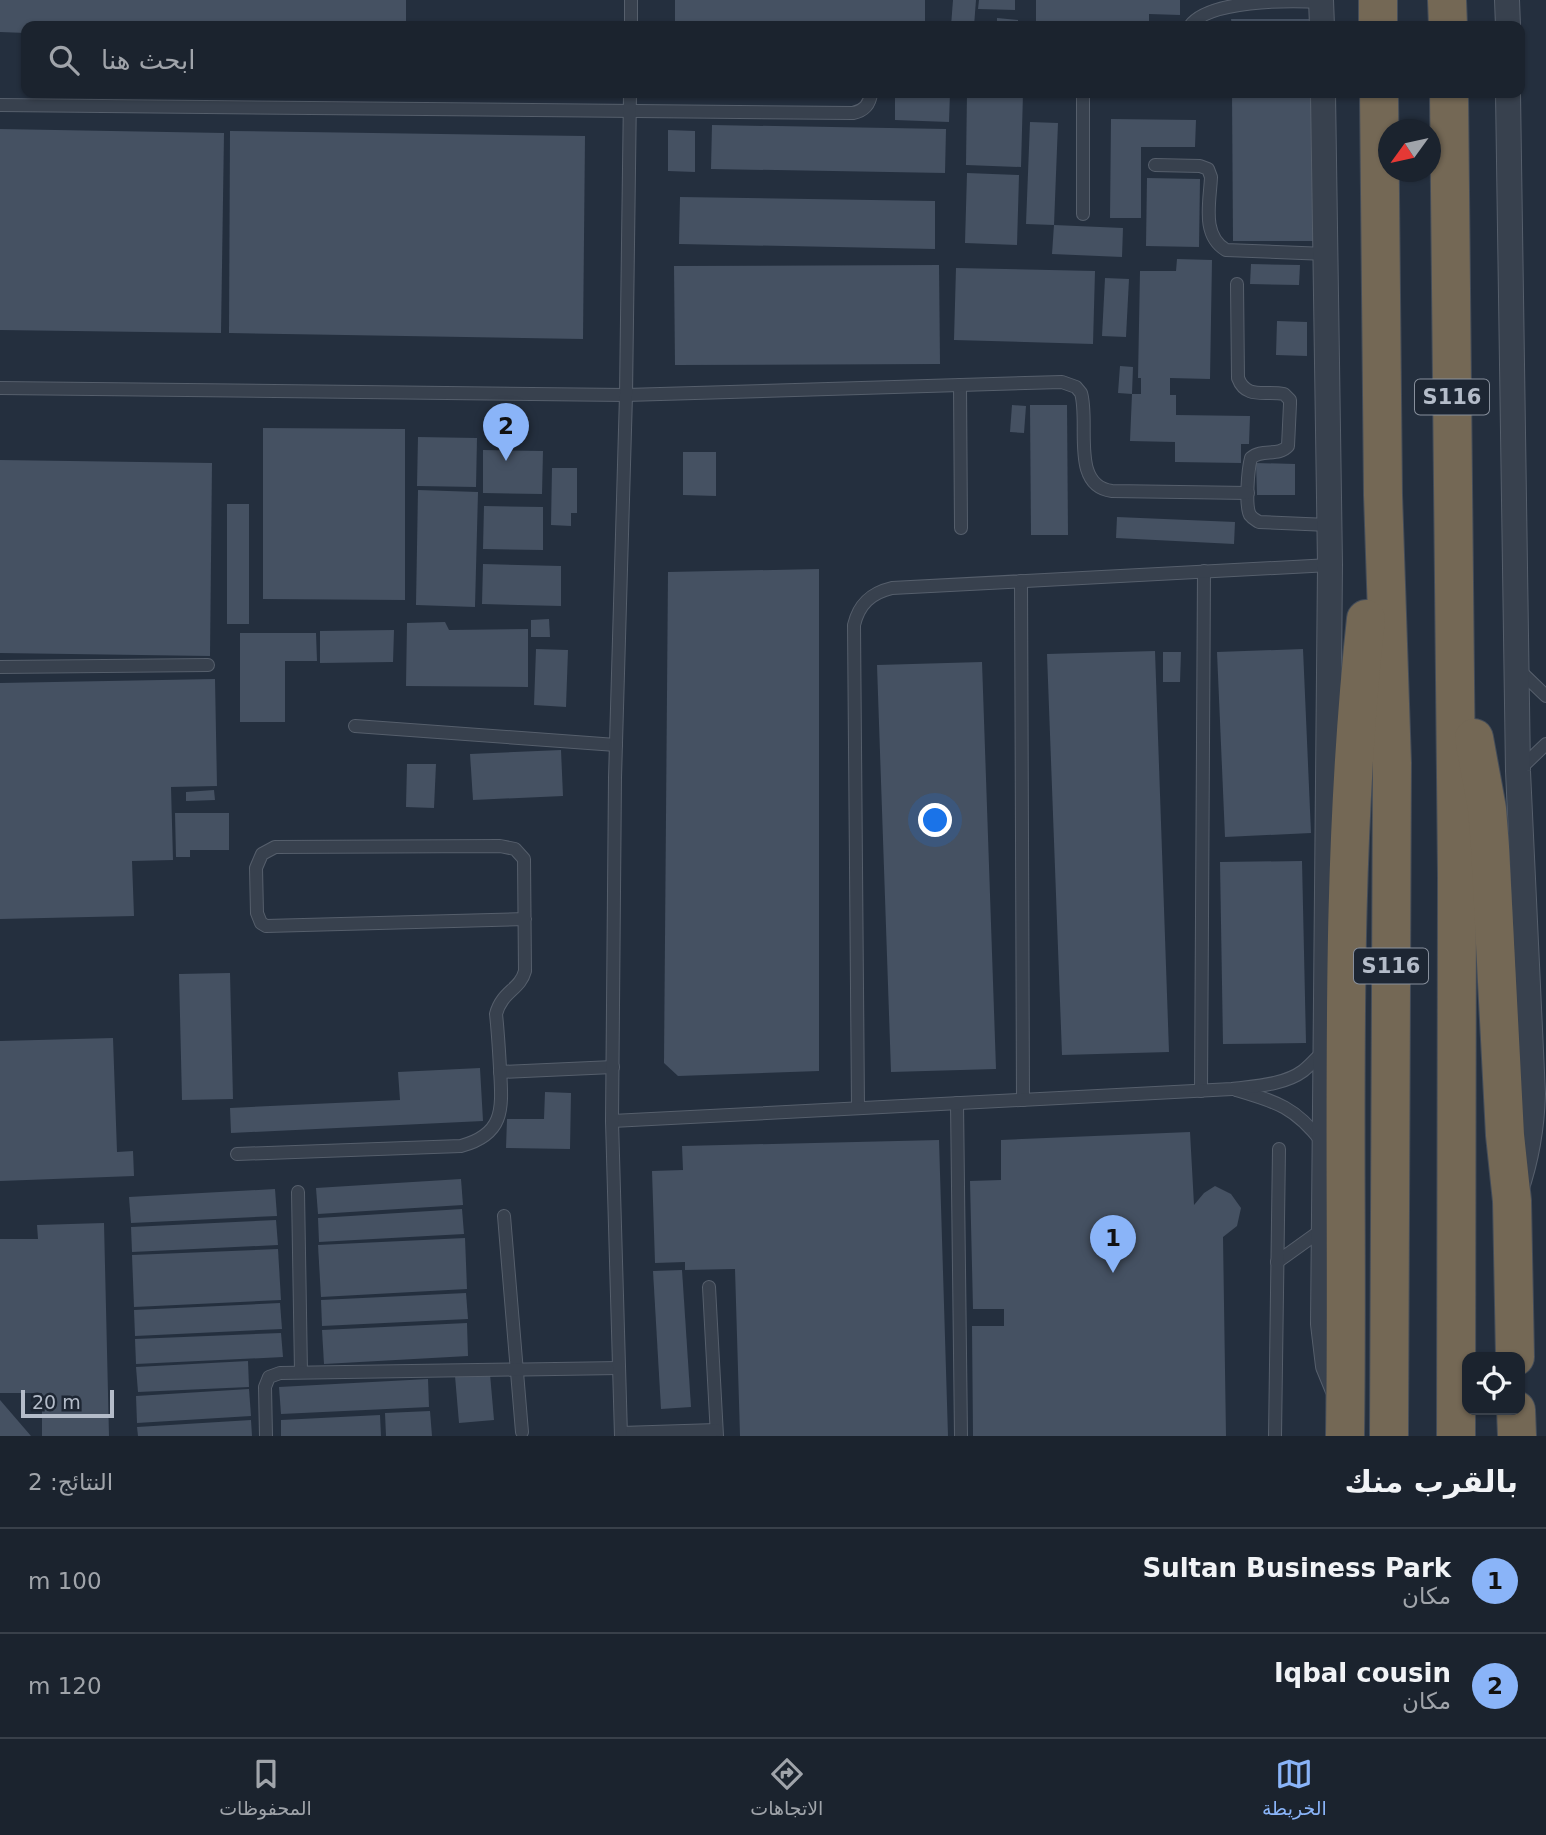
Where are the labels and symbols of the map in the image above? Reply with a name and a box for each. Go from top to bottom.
north arrow [1378,119,1441,182]
road number: S116 [1415,380,1489,414]
pin: 2 [483,403,529,461]
your location [918,803,952,837]
road number: S116 [1354,948,1428,984]
pin: 1 [1090,1215,1136,1273]
scale bar [21,1387,114,1419]

